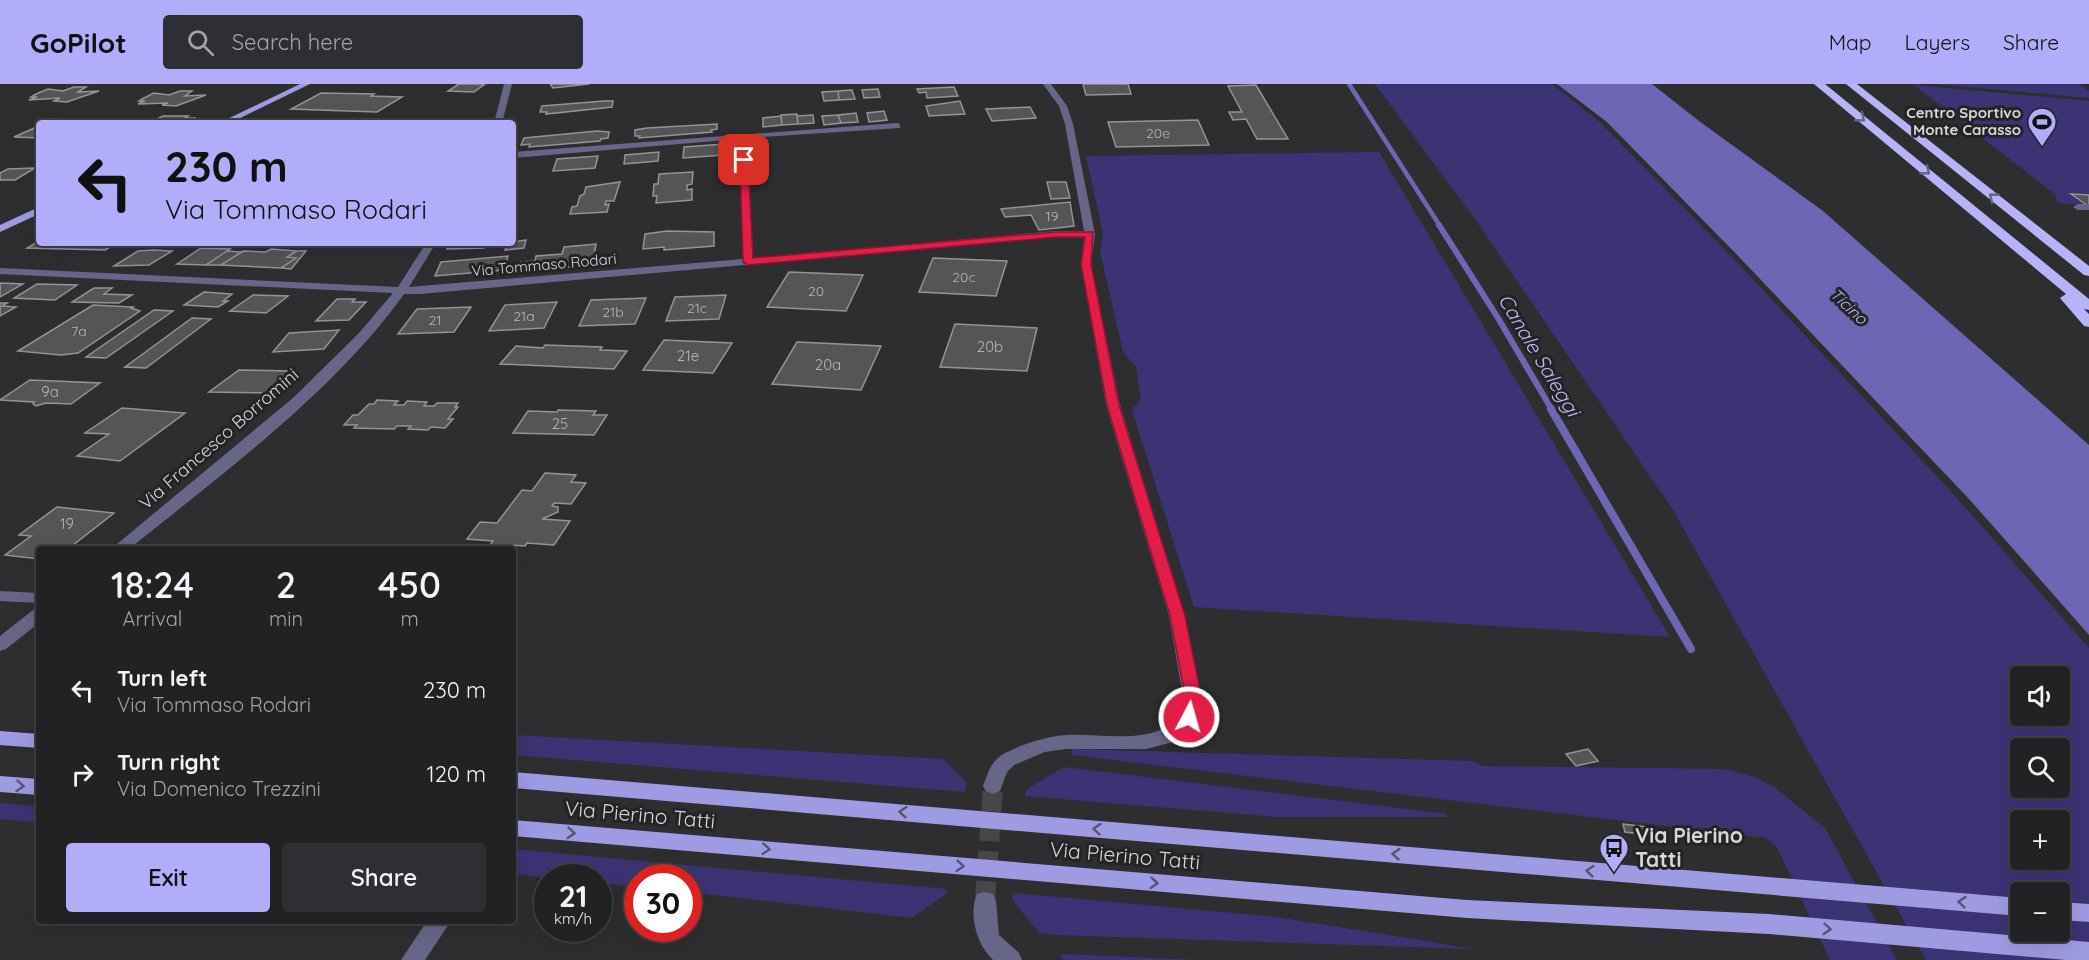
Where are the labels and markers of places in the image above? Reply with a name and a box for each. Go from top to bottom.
place label: Centro Sportivo Monte Carasso [1906,103,2021,139]
sports icon: Centro Sportivo Monte Carasso [2026,106,2058,148]
pin [718,134,769,185]
place label: Via Pierino Tatti [1635,822,1743,872]
bus stop icon: Via Pierino Tatti [1598,832,1630,874]

